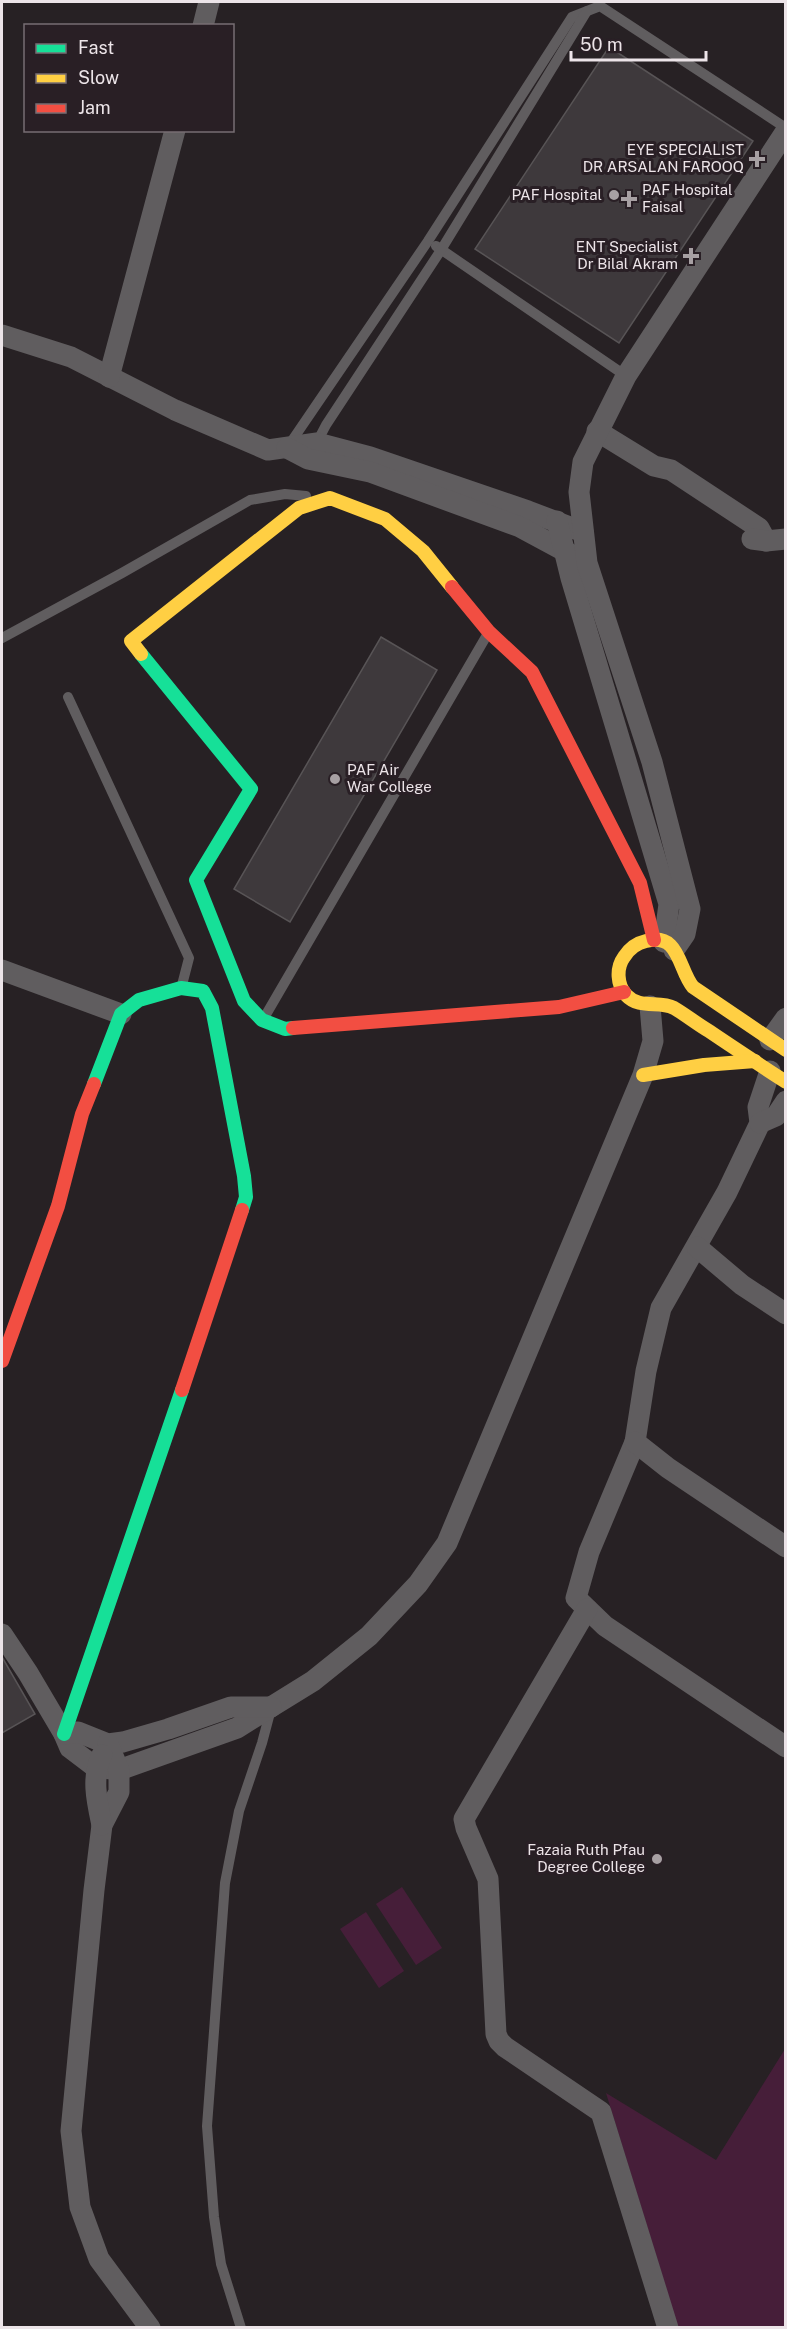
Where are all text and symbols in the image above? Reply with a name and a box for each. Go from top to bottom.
legend [24,24,234,132]
scale bar [571,24,706,62]
text: 50 m [580,34,623,55]
text: Fast [78,37,114,58]
text: Slow [78,67,119,88]
text: Jam [78,97,111,118]
place label: EYE SPECIALIST DR ARSALAN FAROOQ [583,141,744,175]
marker: EYE SPECIALIST DR ARSALAN FAROOQ [748,150,766,168]
place label: PAF Hospital Faisal [642,181,733,215]
place label: PAF Hospital [511,186,602,203]
marker: PAF Hospital [607,188,621,202]
marker: PAF Hospital Faisal [620,190,638,208]
place label: ENT Specialist Dr Bilal Akram [576,238,678,272]
marker: ENT Specialist Dr Bilal Akram [682,247,700,265]
place label: PAF Air War College [347,761,432,795]
marker: PAF Air War College [328,772,342,786]
place label: Fazaia Ruth Pfau Degree College [527,1841,645,1875]
marker: Fazaia Ruth Pfau Degree College [650,1852,664,1866]

